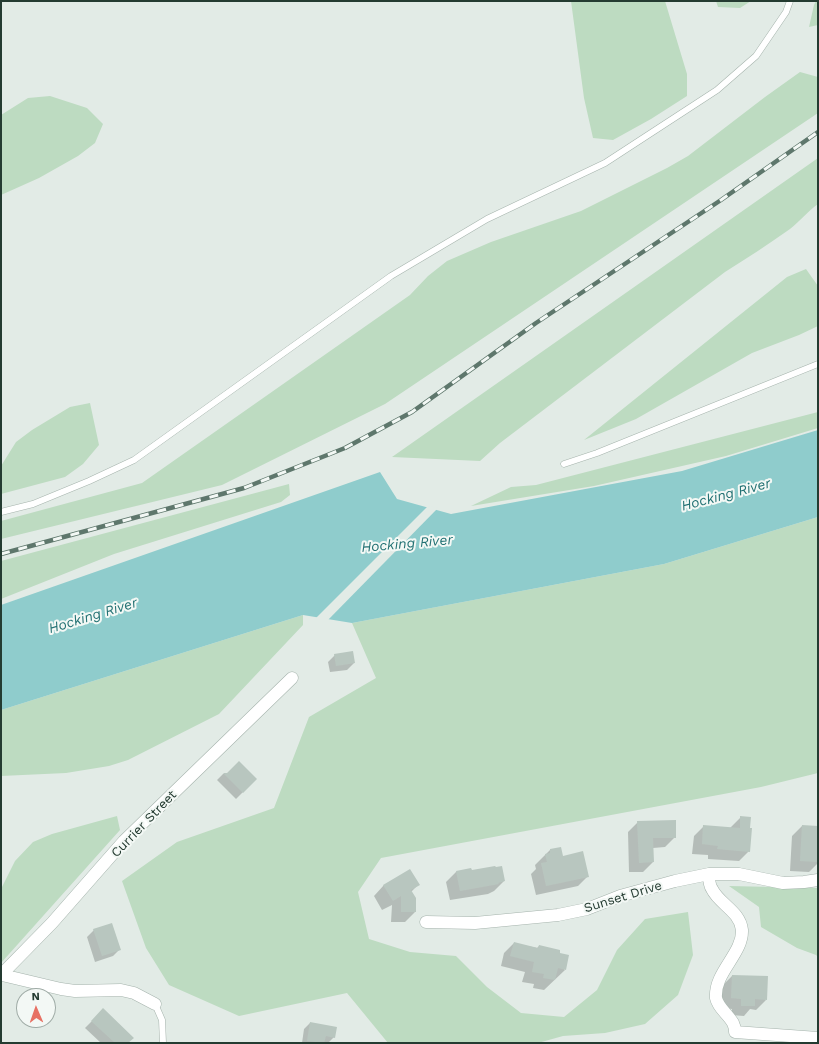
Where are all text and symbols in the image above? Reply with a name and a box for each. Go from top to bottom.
water label: Hocking River [679,475,773,515]
water label: Hocking River [361,532,453,556]
water label: Hocking River [47,595,139,637]
street label: Currier Street [108,787,180,861]
street label: Sunset Drive [582,878,664,916]
north arrow [16,988,56,1028]
text: N [31,990,40,1003]

